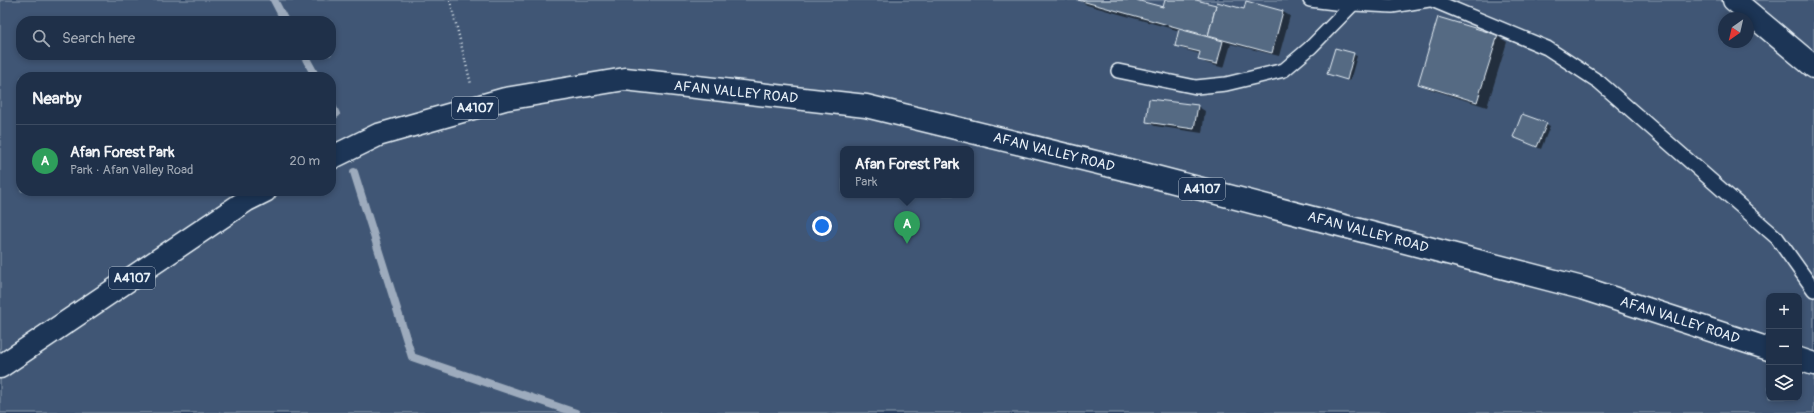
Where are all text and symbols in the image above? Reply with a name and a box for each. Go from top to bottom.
north arrow [1718,12,1754,48]
search box [16,16,336,60]
icon: search [30,27,52,49]
text: Search here [62,29,135,48]
street label: AFAN VALLEY ROAD [673,77,799,107]
text: Nearby [32,88,81,109]
road number: A4107 [452,97,498,119]
street label: AFAN VALLEY ROAD [991,129,1117,175]
text: Afan Forest Park [70,143,175,162]
popup [840,146,974,198]
text: A [41,153,49,169]
text: 20 m [289,153,320,169]
text: Afan Forest Park [855,155,959,174]
text: Park · Afan Valley Road [70,162,193,178]
text: Park [855,174,877,190]
road number: A4107 [1179,178,1225,200]
street label: AFAN VALLEY ROAD [1306,208,1431,256]
pin: A [894,211,920,244]
your location [812,216,832,236]
road number: A4107 [109,267,155,289]
street label: AFAN VALLEY ROAD [1618,293,1742,347]
map controls [1766,293,1802,401]
button: + [1766,293,1802,329]
button: − [1766,329,1802,365]
button: layers [1766,365,1802,401]

